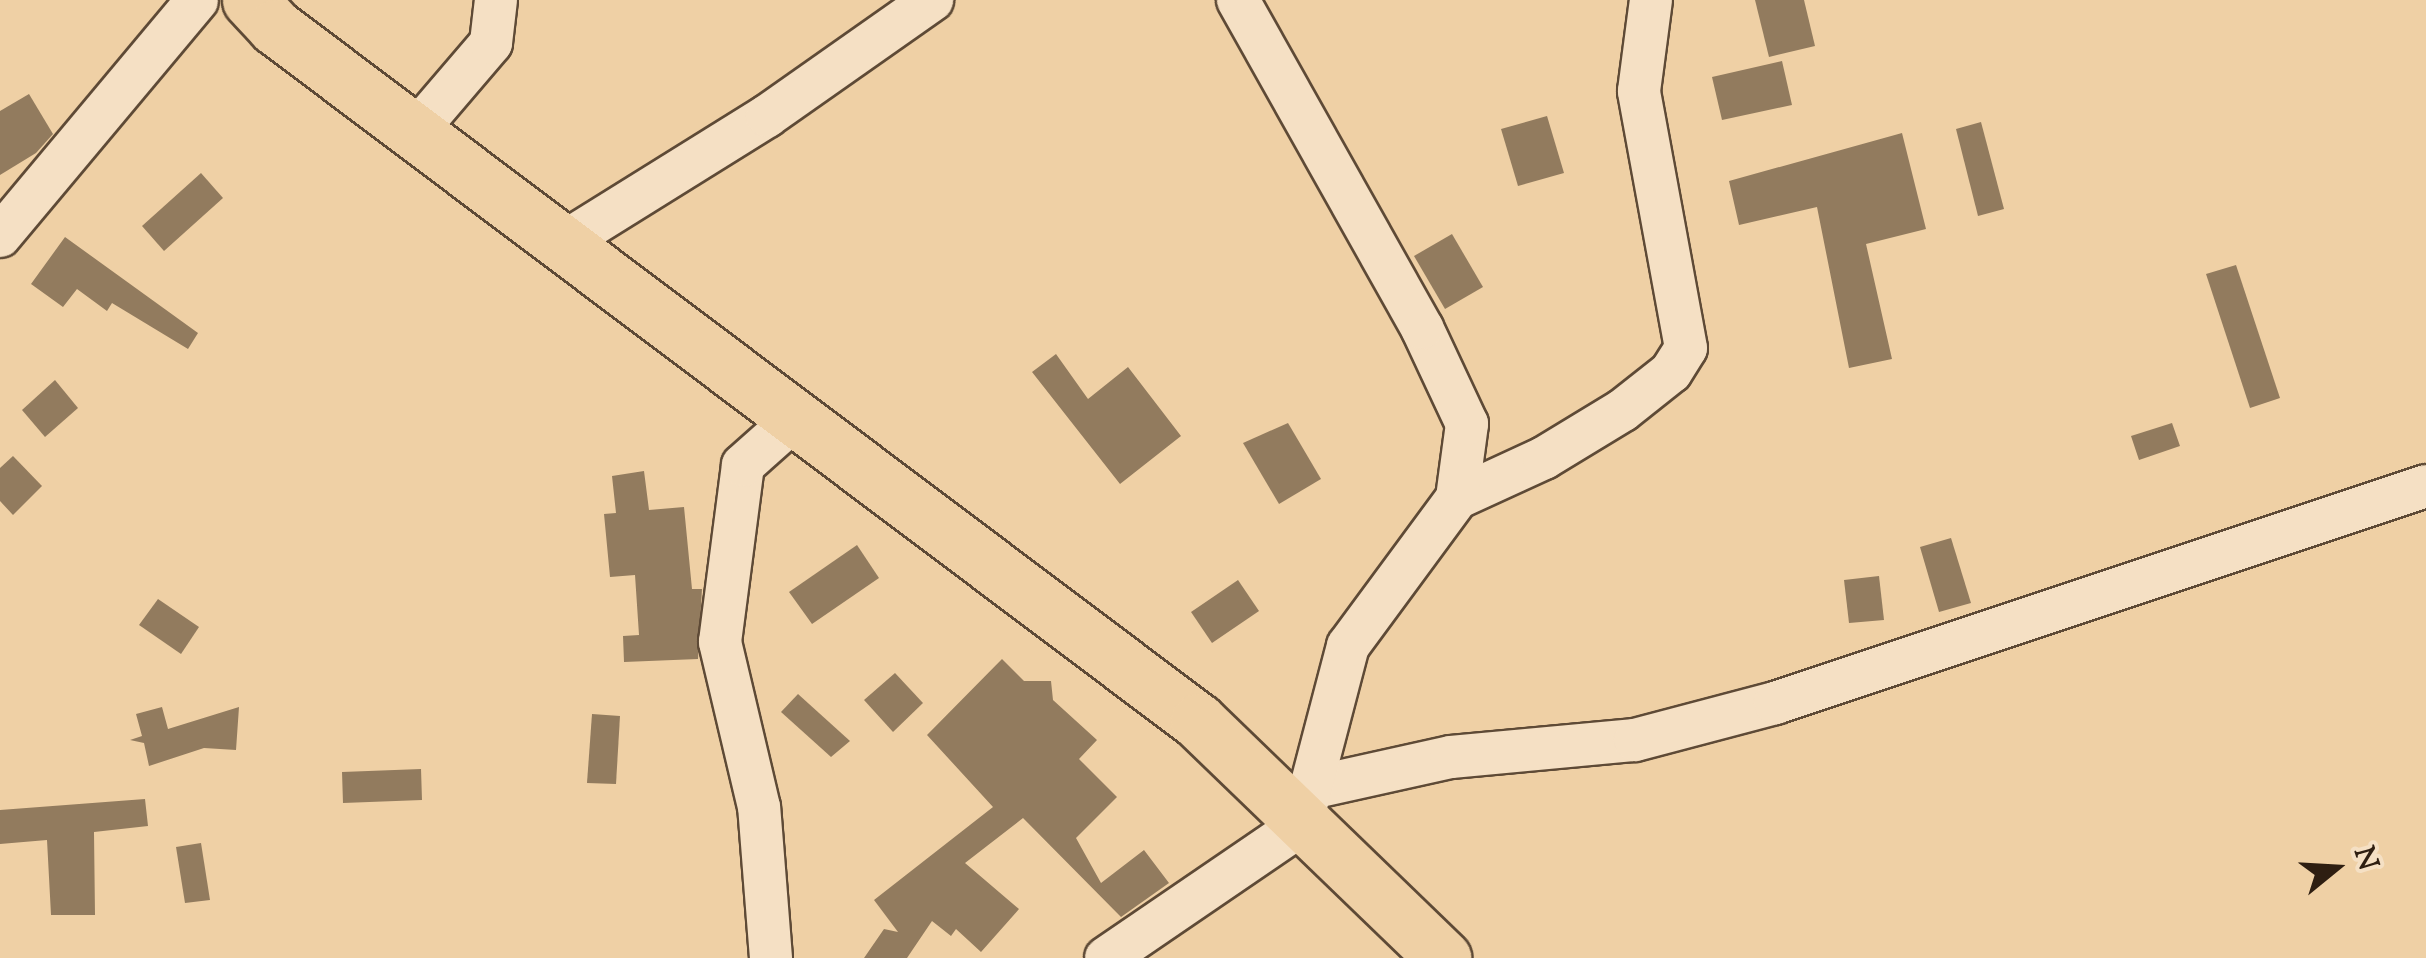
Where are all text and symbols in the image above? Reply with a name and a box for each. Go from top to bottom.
north arrow [2286,818,2386,918]
text: N [2342,842,2387,876]

